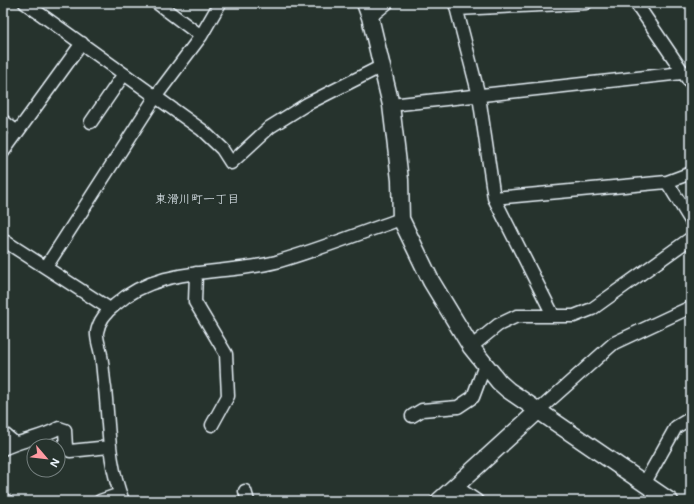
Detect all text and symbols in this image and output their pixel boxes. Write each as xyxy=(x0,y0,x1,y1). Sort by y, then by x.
district label: 東滑川町一丁目 xyxy=(155,190,239,206)
north arrow xyxy=(26,438,66,478)
text: N xyxy=(47,456,64,470)

